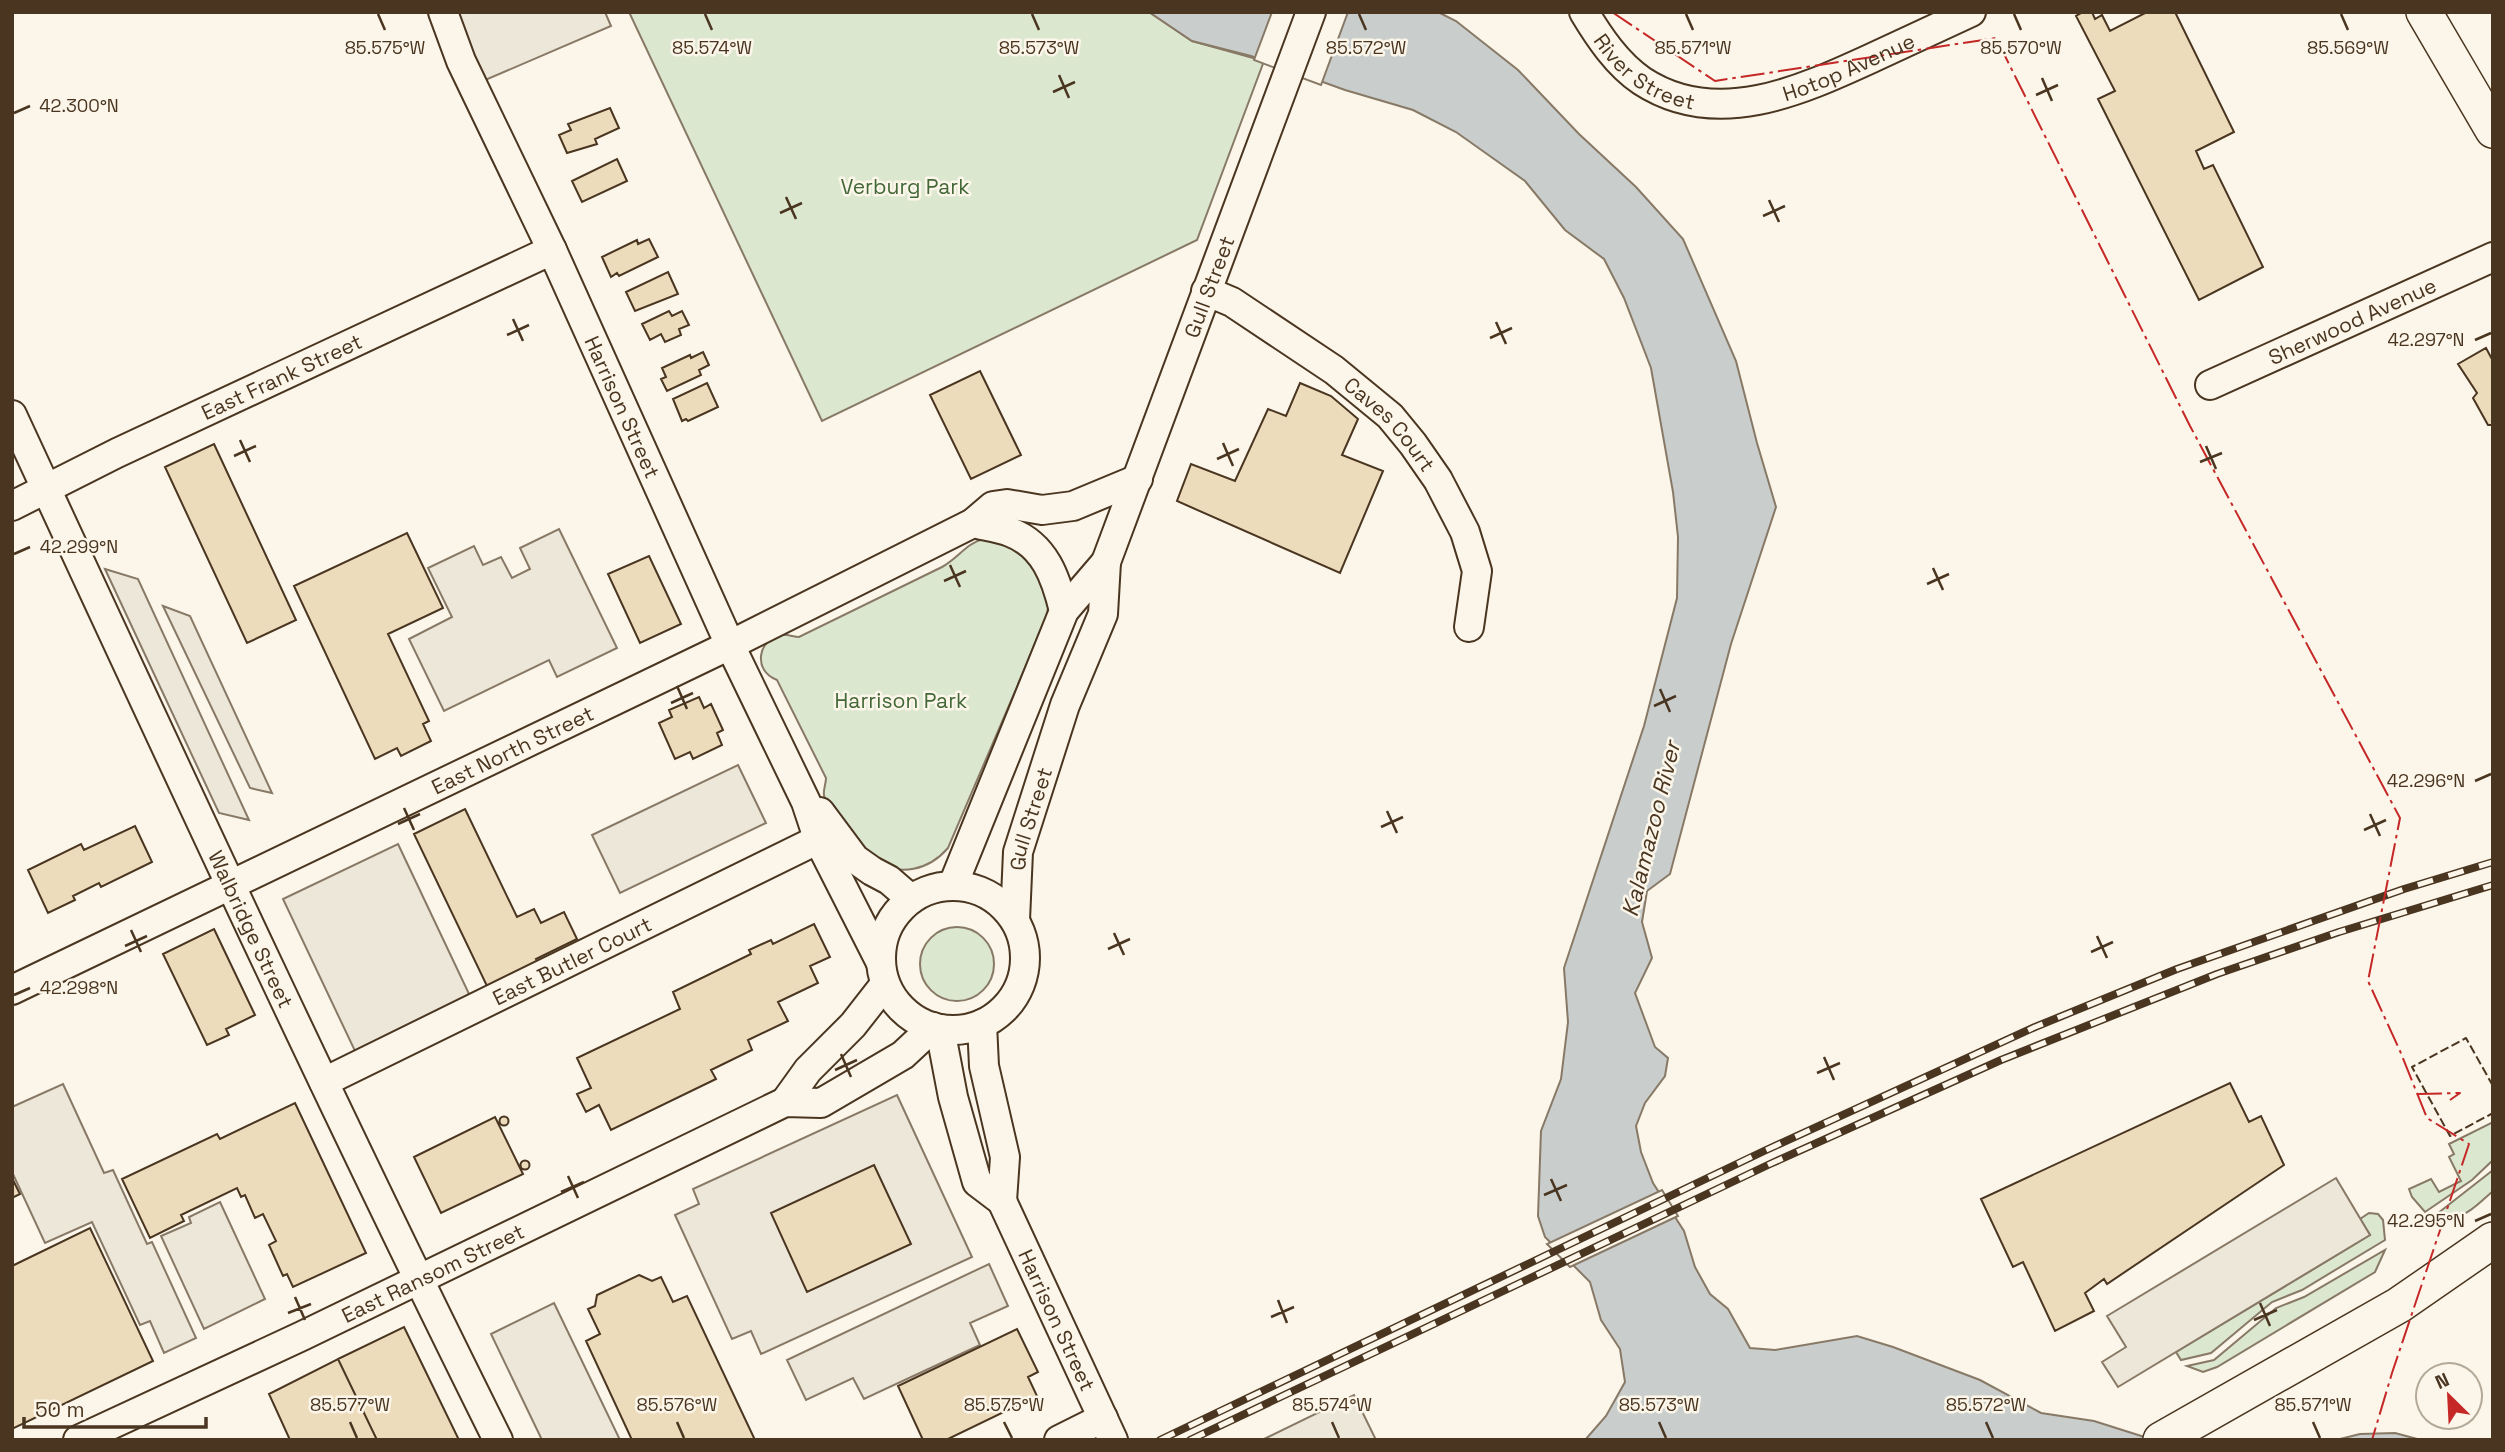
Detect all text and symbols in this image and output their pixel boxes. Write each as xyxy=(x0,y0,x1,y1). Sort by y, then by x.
street label: Hotop Avenue xyxy=(1779,26,1919,107)
street label: River Street xyxy=(1588,28,1697,115)
text: 85.575°W xyxy=(345,36,426,59)
text: 85.574°W xyxy=(672,36,752,59)
text: 85.573°W xyxy=(999,36,1080,59)
text: 85.572°W xyxy=(1326,36,1407,59)
text: 85.571°W xyxy=(1654,36,1732,59)
text: 85.570°W xyxy=(1980,36,2062,59)
text: 85.569°W xyxy=(2307,36,2389,59)
text: 42.300°N xyxy=(39,94,119,117)
park label: Verburg Park xyxy=(840,173,970,200)
street label: Gull Street xyxy=(1177,232,1240,341)
street label: Sherwood Avenue xyxy=(2264,271,2440,370)
street label: East Frank Street xyxy=(197,327,366,425)
text: 42.297°N xyxy=(2387,328,2465,351)
street label: Harrison Street xyxy=(579,331,667,482)
street label: Caves Court xyxy=(1339,371,1441,477)
text: 42.299°N xyxy=(40,535,118,558)
park label: Harrison Park xyxy=(835,687,967,714)
street label: East North Street xyxy=(427,699,598,800)
water label: Kalamazoo River xyxy=(1615,736,1688,920)
street label: Gull Street xyxy=(1004,764,1058,871)
text: 42.296°N xyxy=(2387,769,2465,792)
street label: Walbridge Street xyxy=(203,846,300,1012)
street label: East Butler Court xyxy=(488,910,656,1011)
text: 42.298°N xyxy=(40,976,118,999)
text: 42.295°N xyxy=(2387,1209,2465,1232)
street label: East Ransom Street xyxy=(337,1217,528,1328)
street label: Harrison Street xyxy=(1013,1245,1102,1395)
north arrow xyxy=(2414,1361,2484,1431)
text: N xyxy=(2431,1367,2453,1395)
scale bar xyxy=(24,1386,206,1430)
text: 85.577°W xyxy=(310,1393,390,1416)
text: 85.576°W xyxy=(637,1393,718,1416)
text: 85.575°W xyxy=(964,1393,1045,1416)
text: 85.574°W xyxy=(1292,1393,1372,1416)
text: 85.573°W xyxy=(1619,1393,1700,1416)
text: 85.572°W xyxy=(1946,1393,2027,1416)
text: 85.571°W xyxy=(2274,1393,2352,1416)
text: 50 m xyxy=(35,1396,85,1423)

